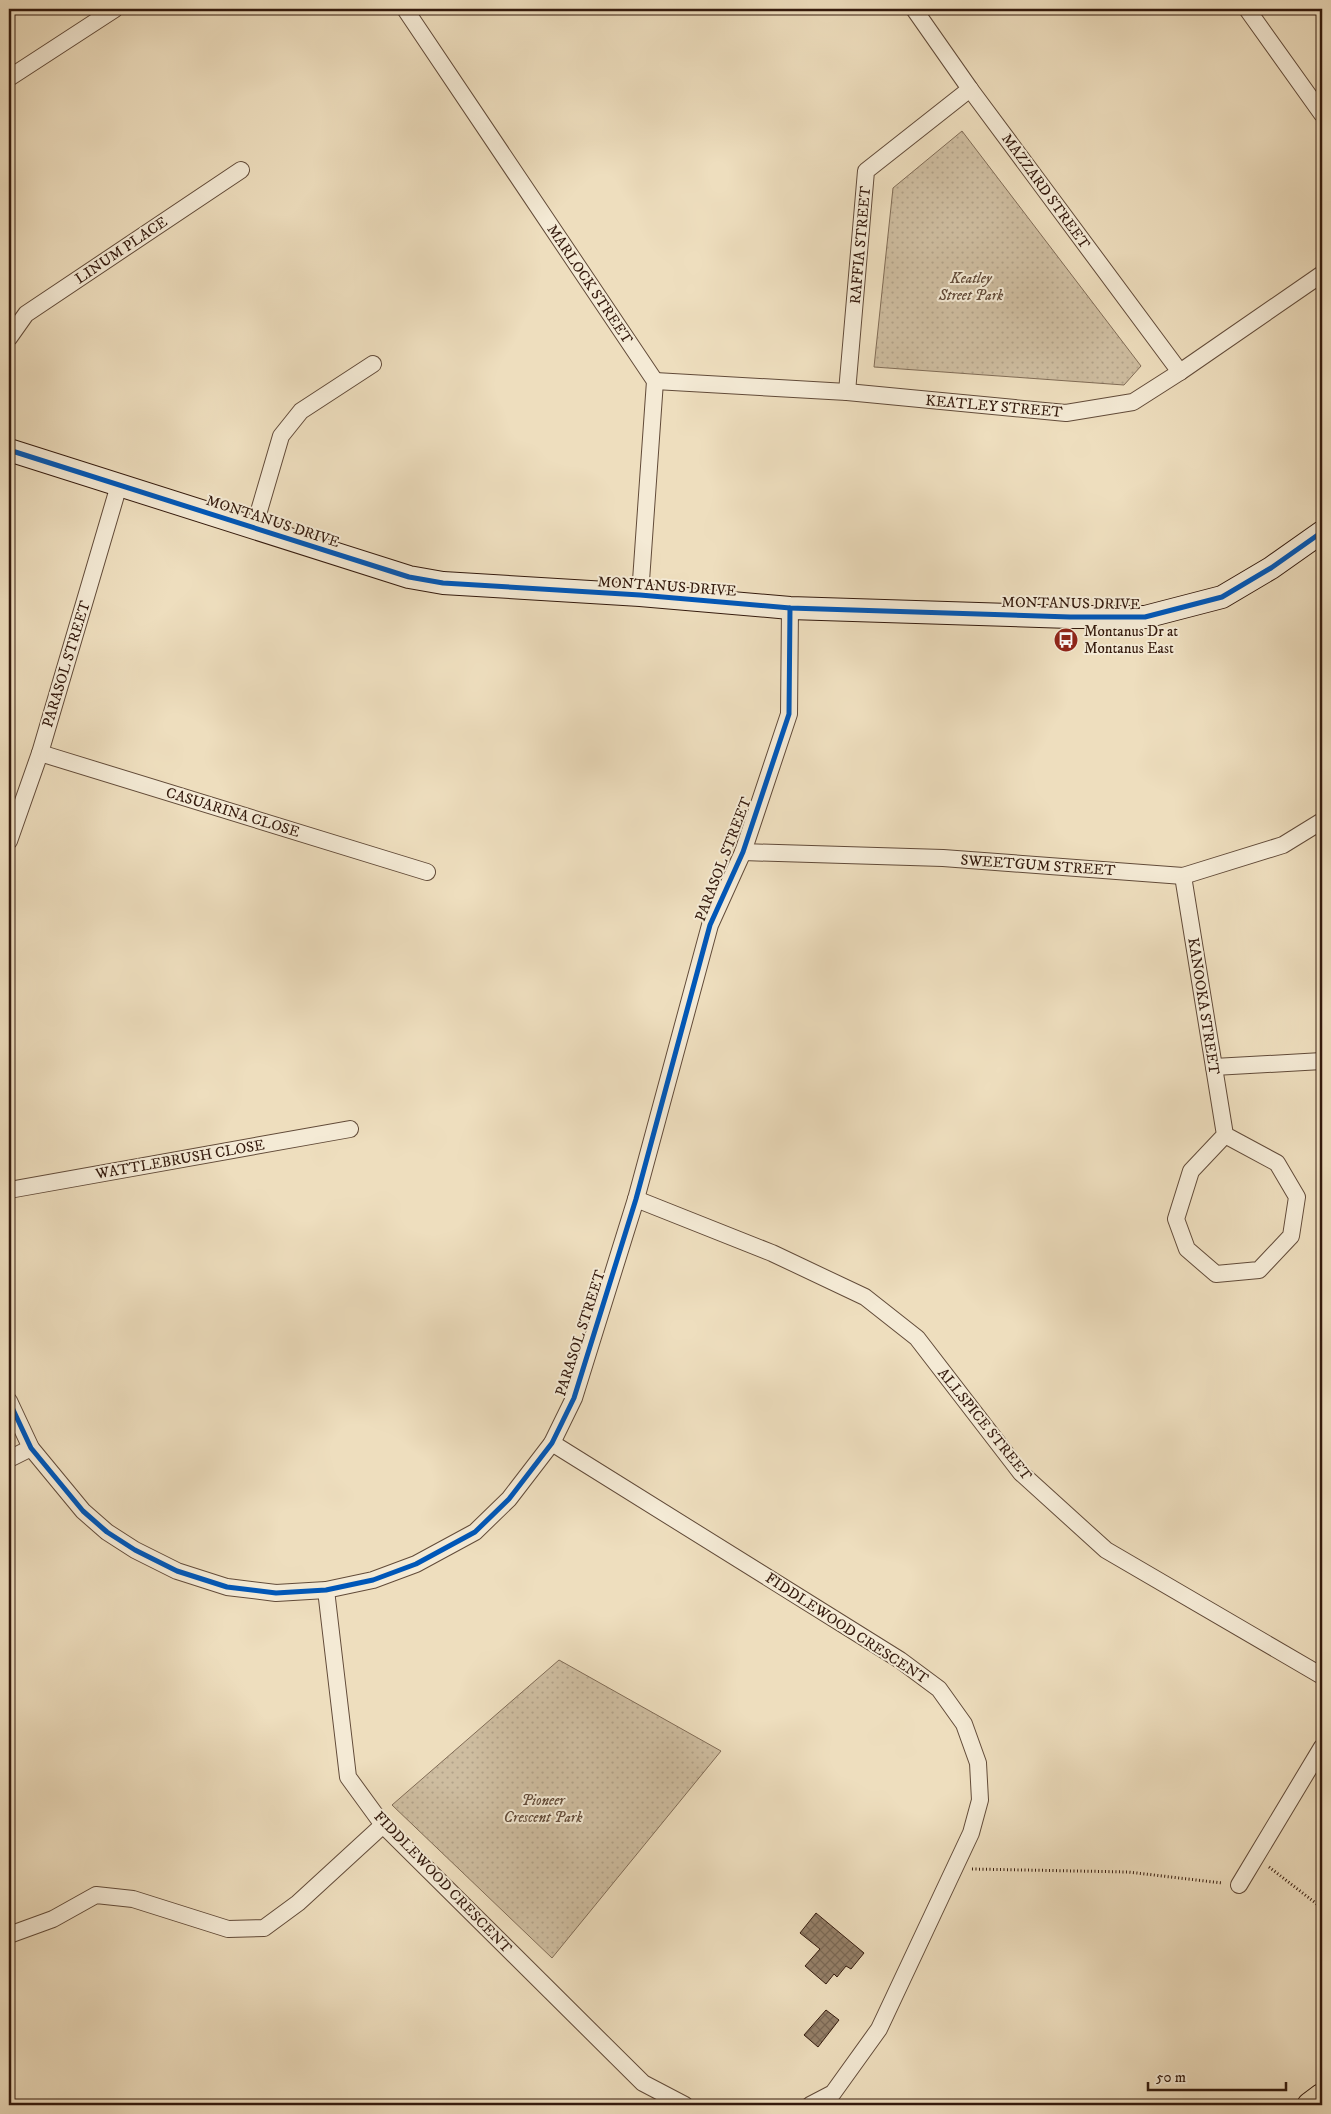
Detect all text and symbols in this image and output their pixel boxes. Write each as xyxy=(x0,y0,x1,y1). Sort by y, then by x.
street label: MAZZARD STREET xyxy=(997,130,1094,253)
street label: RAFFIA STREET xyxy=(846,184,875,305)
street label: LINUM PLACE xyxy=(71,212,172,288)
street label: MARLOCK STREET xyxy=(543,221,637,348)
park label: Keatley Street Park xyxy=(938,269,1004,305)
street label: KEATLEY STREET xyxy=(925,391,1064,422)
street label: MONTANUS DRIVE xyxy=(204,491,342,552)
street label: MONTANUS DRIVE xyxy=(597,572,737,601)
street label: MONTANUS DRIVE xyxy=(1001,593,1141,614)
street label: PARASOL STREET xyxy=(38,598,95,730)
place label: Montanus Dr at Montanus East xyxy=(1084,622,1178,658)
bus stop icon: Montanus Dr at Montanus East xyxy=(1053,627,1079,653)
street label: CASUARINA CLOSE xyxy=(164,783,302,842)
street label: PARASOL STREET xyxy=(691,794,756,924)
street label: SWEETGUM STREET xyxy=(960,851,1117,880)
street label: KANOOKA STREET xyxy=(1183,936,1224,1077)
street label: WATTLEBRUSH CLOSE xyxy=(93,1135,266,1184)
street label: PARASOL STREET xyxy=(551,1267,610,1399)
street label: ALLSPICE STREET xyxy=(933,1364,1036,1485)
street label: FIDDLEWOOD CRESCENT xyxy=(762,1569,932,1689)
park label: Pioneer Crescent Park xyxy=(504,1791,583,1827)
street label: FIDDLEWOOD CRESCENT xyxy=(370,1807,516,1958)
scale bar xyxy=(1148,2059,1286,2091)
text: 50 m xyxy=(1156,2068,1186,2087)

